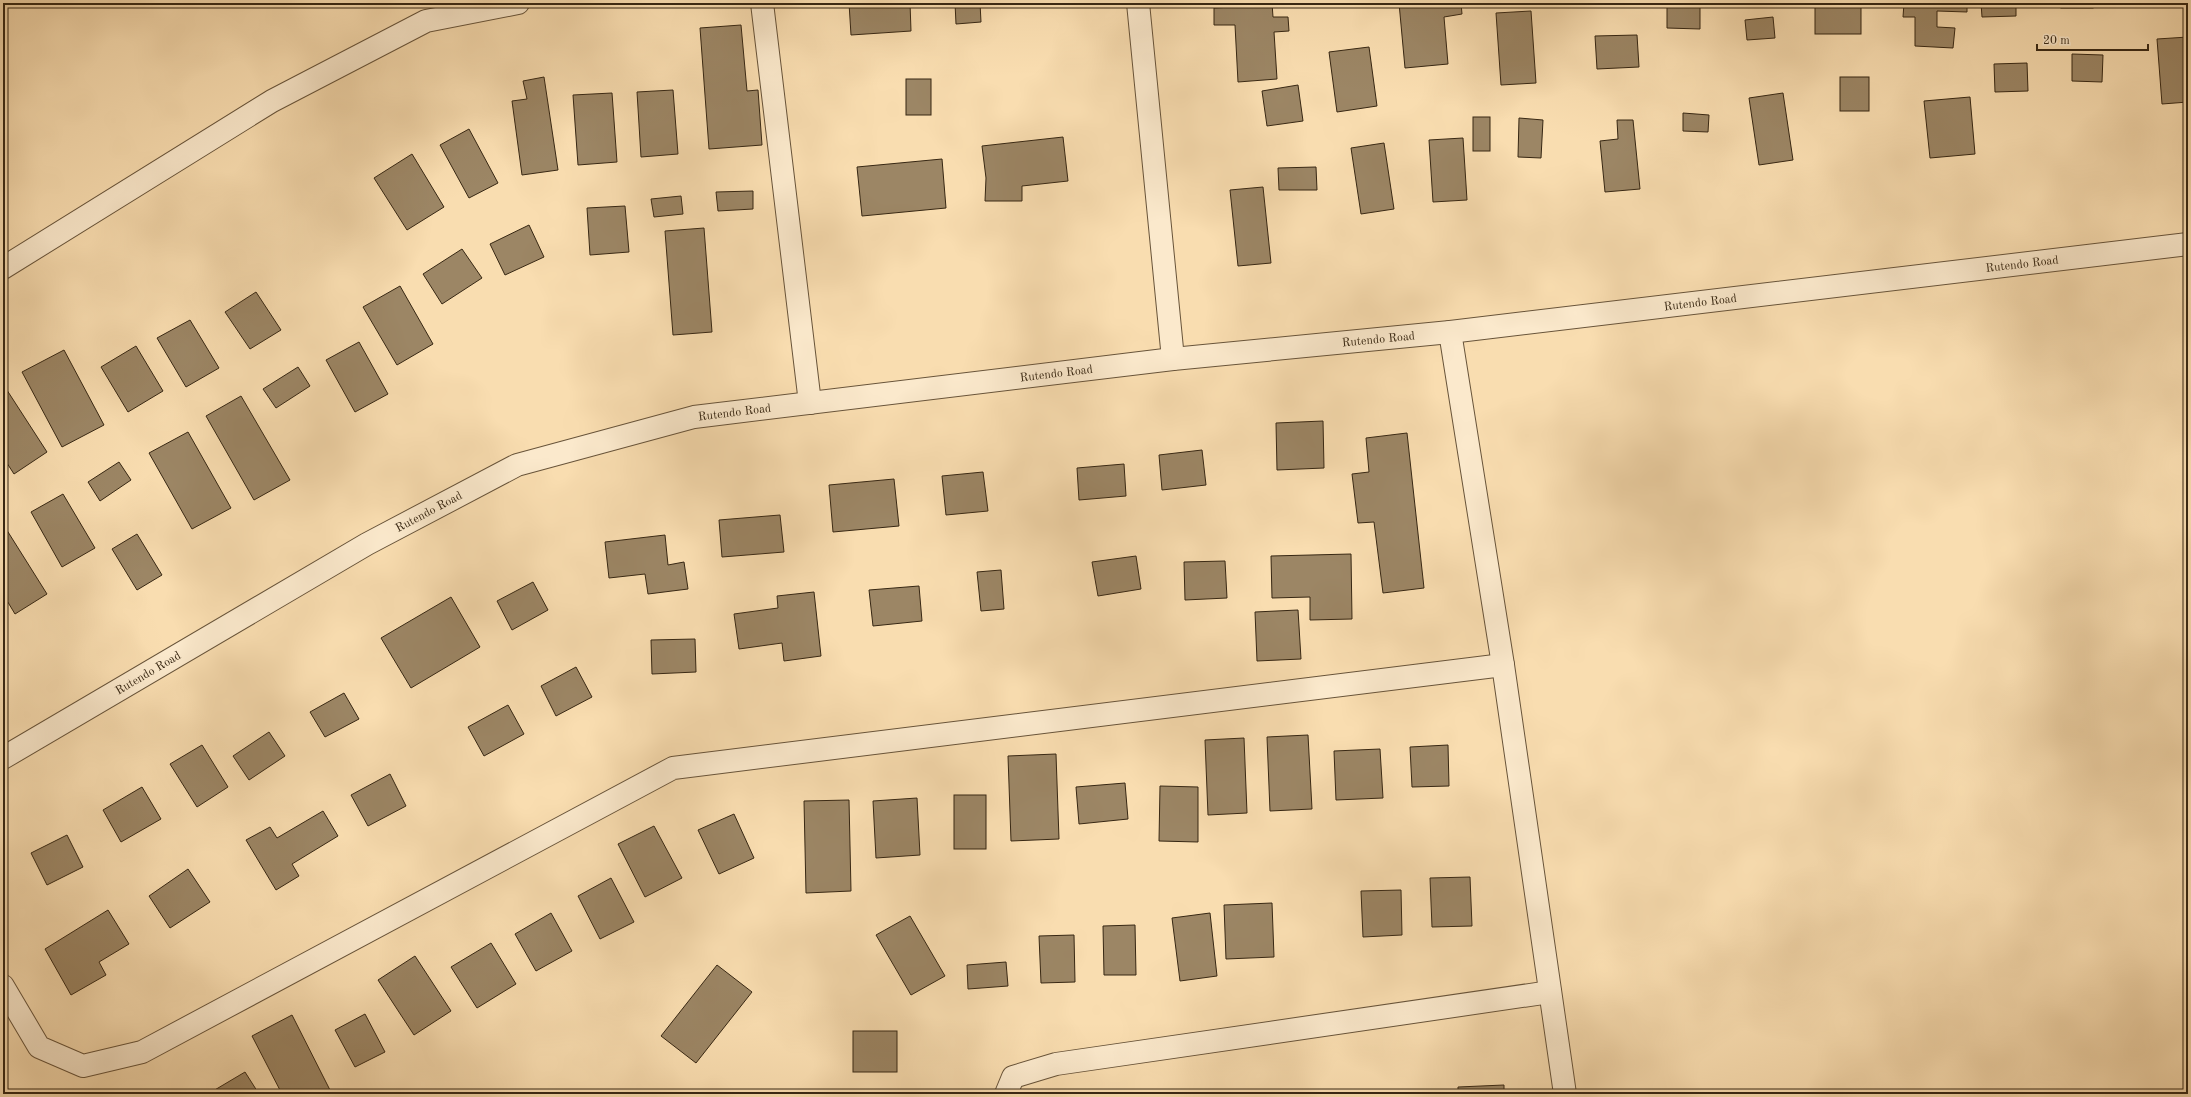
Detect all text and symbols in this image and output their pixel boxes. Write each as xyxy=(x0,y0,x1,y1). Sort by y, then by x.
scale bar xyxy=(2037,26,2148,52)
text: 20 m xyxy=(2043,35,2070,47)
street label: Rutendo Road xyxy=(1985,254,2059,275)
street label: Rutendo Road xyxy=(1663,293,1738,313)
street label: Rutendo Road xyxy=(1341,330,1416,350)
street label: Rutendo Road xyxy=(1019,364,1094,385)
street label: Rutendo Road xyxy=(697,403,772,423)
street label: Rutendo Road xyxy=(394,490,465,535)
street label: Rutendo Road xyxy=(114,650,183,698)

